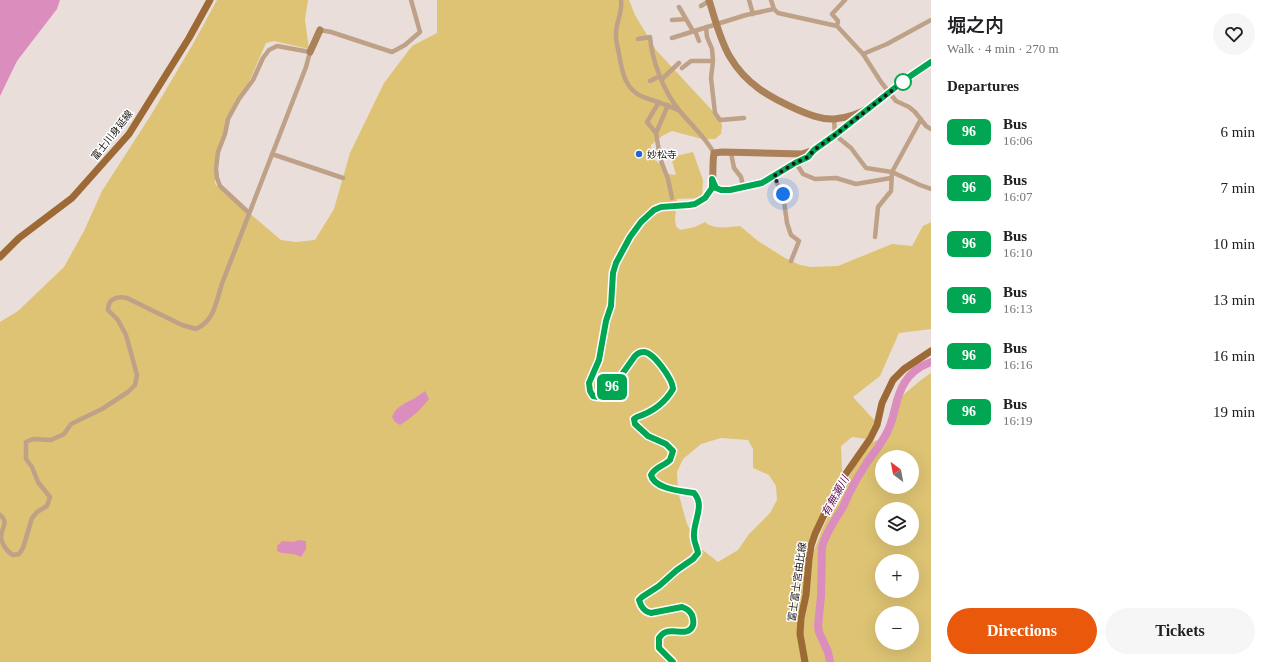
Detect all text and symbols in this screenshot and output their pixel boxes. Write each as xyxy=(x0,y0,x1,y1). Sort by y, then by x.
button: heart xyxy=(1213,13,1255,55)
text: 堀之内 xyxy=(947,15,1004,36)
text: Walk · 4 min · 270 m xyxy=(947,41,1059,56)
unlabelled marker xyxy=(894,73,912,91)
text: Departures xyxy=(947,78,1019,94)
street label: 富士川身延線 xyxy=(89,108,135,162)
text: Bus xyxy=(1003,116,1027,132)
text: 96 xyxy=(962,124,976,139)
text: 6 min xyxy=(1220,124,1255,140)
text: 16:06 xyxy=(1003,133,1033,148)
marker: 妙松寺 xyxy=(634,149,644,159)
place label: 妙松寺 xyxy=(647,149,677,160)
text: Bus xyxy=(1003,172,1027,188)
text: 96 xyxy=(962,180,976,195)
text: 7 min xyxy=(1220,180,1255,196)
your location xyxy=(773,184,793,204)
text: 16:07 xyxy=(1003,189,1033,204)
text: Bus xyxy=(1003,228,1027,244)
text: 96 xyxy=(962,236,976,251)
text: 10 min xyxy=(1213,236,1255,252)
text: 16:10 xyxy=(1003,245,1033,260)
text: Bus xyxy=(1003,284,1027,300)
text: 96 xyxy=(962,292,976,307)
text: 13 min xyxy=(1213,292,1255,308)
text: 16:13 xyxy=(1003,301,1033,316)
text: Bus xyxy=(1003,340,1027,356)
text: 96 xyxy=(962,348,976,363)
text: 16 min xyxy=(1213,348,1255,364)
text: 16:16 xyxy=(1003,357,1033,372)
line badge: 96 xyxy=(594,374,630,400)
text: 96 xyxy=(605,379,619,394)
text: Bus xyxy=(1003,396,1027,412)
text: 96 xyxy=(962,404,976,419)
text: 19 min xyxy=(1213,404,1255,420)
text: 16:19 xyxy=(1003,413,1033,428)
north arrow xyxy=(875,450,919,494)
map controls xyxy=(875,450,919,650)
water label: 有無瀬川 xyxy=(819,473,851,518)
button: layers xyxy=(875,502,919,546)
street label: 富士富士宮由比線 xyxy=(786,542,808,622)
button: + xyxy=(875,554,919,598)
button: − xyxy=(875,606,919,650)
button: Directions xyxy=(947,608,1097,654)
button: Tickets xyxy=(1105,608,1255,654)

